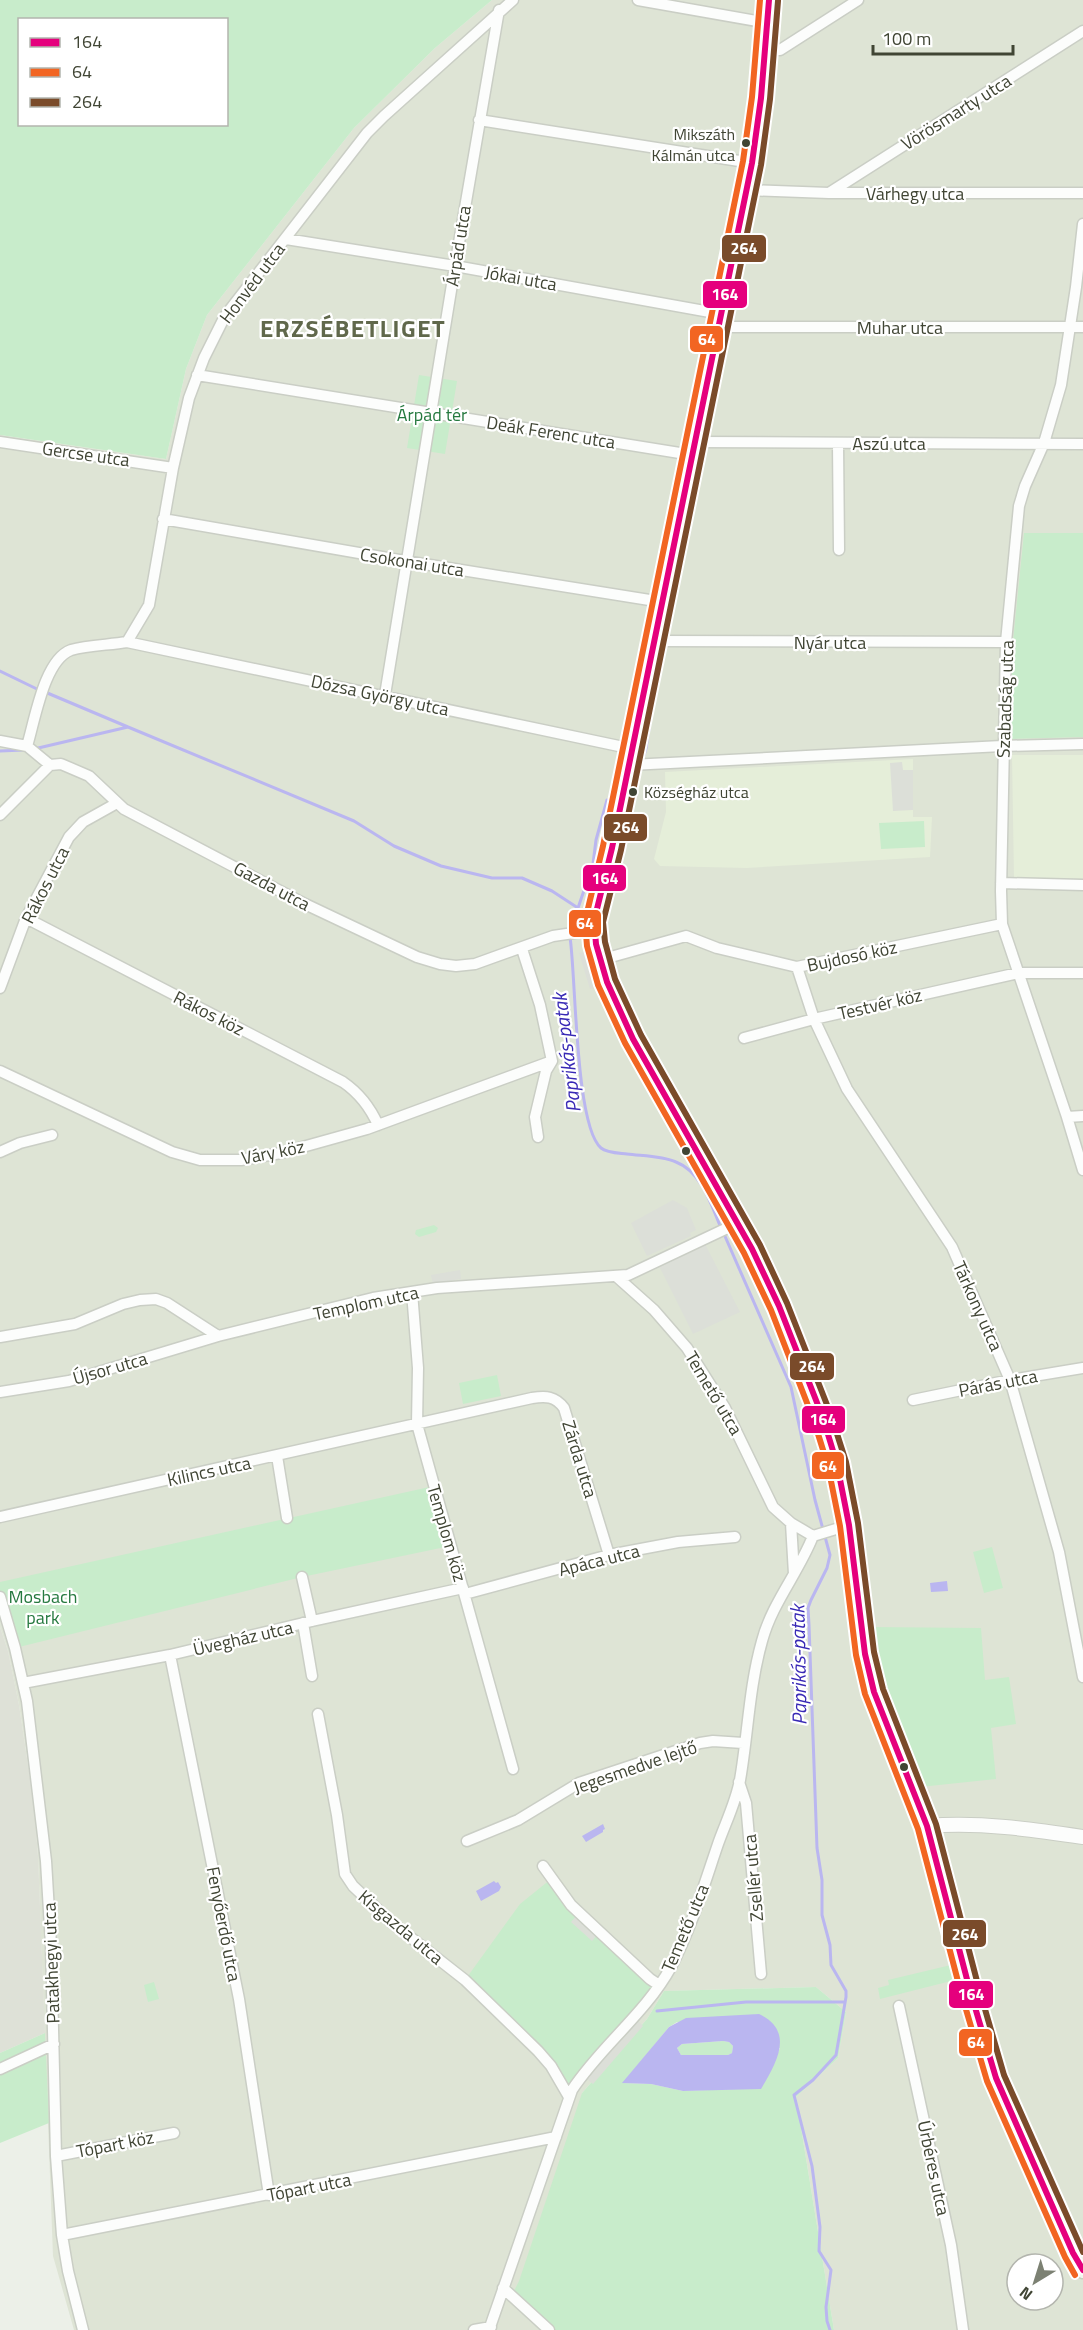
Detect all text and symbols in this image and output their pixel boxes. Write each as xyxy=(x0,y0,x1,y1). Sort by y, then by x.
legend xyxy=(18,18,228,126)
scale bar xyxy=(873,18,1012,56)
text: 100 m xyxy=(882,25,931,52)
text: 164 xyxy=(72,28,102,55)
text: 64 xyxy=(72,58,92,85)
street label: Vörösmarty utca xyxy=(896,67,1016,157)
text: 264 xyxy=(72,88,102,115)
place label: Mikszáth Kálmán utca xyxy=(652,122,735,167)
marker: Mikszáth Kálmán utca xyxy=(740,137,752,149)
street label: Várhegy utca xyxy=(866,180,964,207)
street label: Árpád utca xyxy=(438,204,478,288)
line badge: 264 xyxy=(721,234,767,263)
text: 264 xyxy=(731,236,757,260)
street label: Honvéd utca xyxy=(213,237,291,329)
street label: Jókai utca xyxy=(483,258,559,298)
line badge: 164 xyxy=(702,280,748,309)
text: 164 xyxy=(712,282,738,306)
district label: ERZSÉBETLIGET xyxy=(260,310,446,346)
street label: Muhar utca xyxy=(857,314,943,341)
line badge: 64 xyxy=(689,325,724,353)
text: 64 xyxy=(698,327,716,351)
park label: Árpád tér xyxy=(397,401,467,428)
street label: Deák Ferenc utca xyxy=(485,409,617,455)
street label: Aszú utca xyxy=(852,430,926,457)
street label: Gercse utca xyxy=(40,434,132,474)
street label: Csokonai utca xyxy=(358,540,466,584)
street label: Nyár utca xyxy=(794,629,866,656)
street label: Szabadság utca xyxy=(989,639,1021,759)
street label: Dózsa György utca xyxy=(309,667,451,723)
place label: Községház utca xyxy=(644,780,749,804)
marker: Községház utca xyxy=(627,786,639,798)
line badge: 264 xyxy=(603,813,648,842)
text: 264 xyxy=(613,815,639,839)
street label: Rákos utca xyxy=(14,842,76,928)
street label: Gazda utca xyxy=(229,854,315,918)
line badge: 164 xyxy=(582,864,627,892)
text: 164 xyxy=(592,866,618,890)
line badge: 64 xyxy=(568,909,602,938)
text: 64 xyxy=(576,911,594,935)
street label: Bujdosó köz xyxy=(804,933,900,979)
street label: Testvér köz xyxy=(835,981,925,1027)
street label: Rákos köz xyxy=(169,984,249,1042)
water label: Paprikás-patak xyxy=(543,989,589,1115)
street label: Váry köz xyxy=(239,1133,307,1171)
unlabelled marker xyxy=(680,1145,692,1157)
street label: Tárkony utca xyxy=(946,1257,1010,1355)
street label: Templom utca xyxy=(311,1279,421,1327)
street label: Újsor utca xyxy=(70,1345,150,1391)
street label: Temető utca xyxy=(678,1346,750,1440)
line badge: 264 xyxy=(789,1352,835,1381)
text: 264 xyxy=(799,1354,825,1378)
street label: Párás utca xyxy=(956,1362,1040,1404)
line badge: 164 xyxy=(801,1405,846,1434)
text: 164 xyxy=(810,1407,836,1431)
street label: Zárda utca xyxy=(555,1417,605,1501)
street label: Kilincs utca xyxy=(165,1449,253,1493)
line badge: 64 xyxy=(811,1451,845,1480)
text: 64 xyxy=(819,1454,837,1478)
street label: Templom köz xyxy=(420,1481,474,1585)
street label: Apáca utca xyxy=(556,1537,642,1583)
park label: Mosbach park xyxy=(9,1583,77,1631)
water label: Paprikás-patak xyxy=(781,1603,815,1725)
street label: Üvegház utca xyxy=(190,1613,296,1663)
street label: Jegesmedve lejtő xyxy=(570,1733,700,1801)
unlabelled marker xyxy=(898,1761,910,1773)
street label: Zsellér utca xyxy=(736,1833,770,1923)
street label: Fenyőerdő utca xyxy=(200,1864,248,1984)
street label: Temető utca xyxy=(654,1880,716,1976)
street label: Kisgazda utca xyxy=(352,1883,450,1971)
street label: Patakhegyi utca xyxy=(35,1902,67,2024)
line badge: 264 xyxy=(942,1919,987,1948)
text: 264 xyxy=(952,1922,978,1946)
line badge: 164 xyxy=(948,1980,994,2009)
text: 164 xyxy=(958,1982,984,2006)
line badge: 64 xyxy=(958,2028,993,2057)
text: 64 xyxy=(967,2030,985,2054)
street label: Úrbéres utca xyxy=(911,2118,957,2218)
street label: Tópart köz xyxy=(74,2123,156,2165)
street label: Tópart utca xyxy=(265,2166,353,2208)
north arrow xyxy=(1005,2252,1065,2312)
text: N xyxy=(1014,2281,1038,2307)

